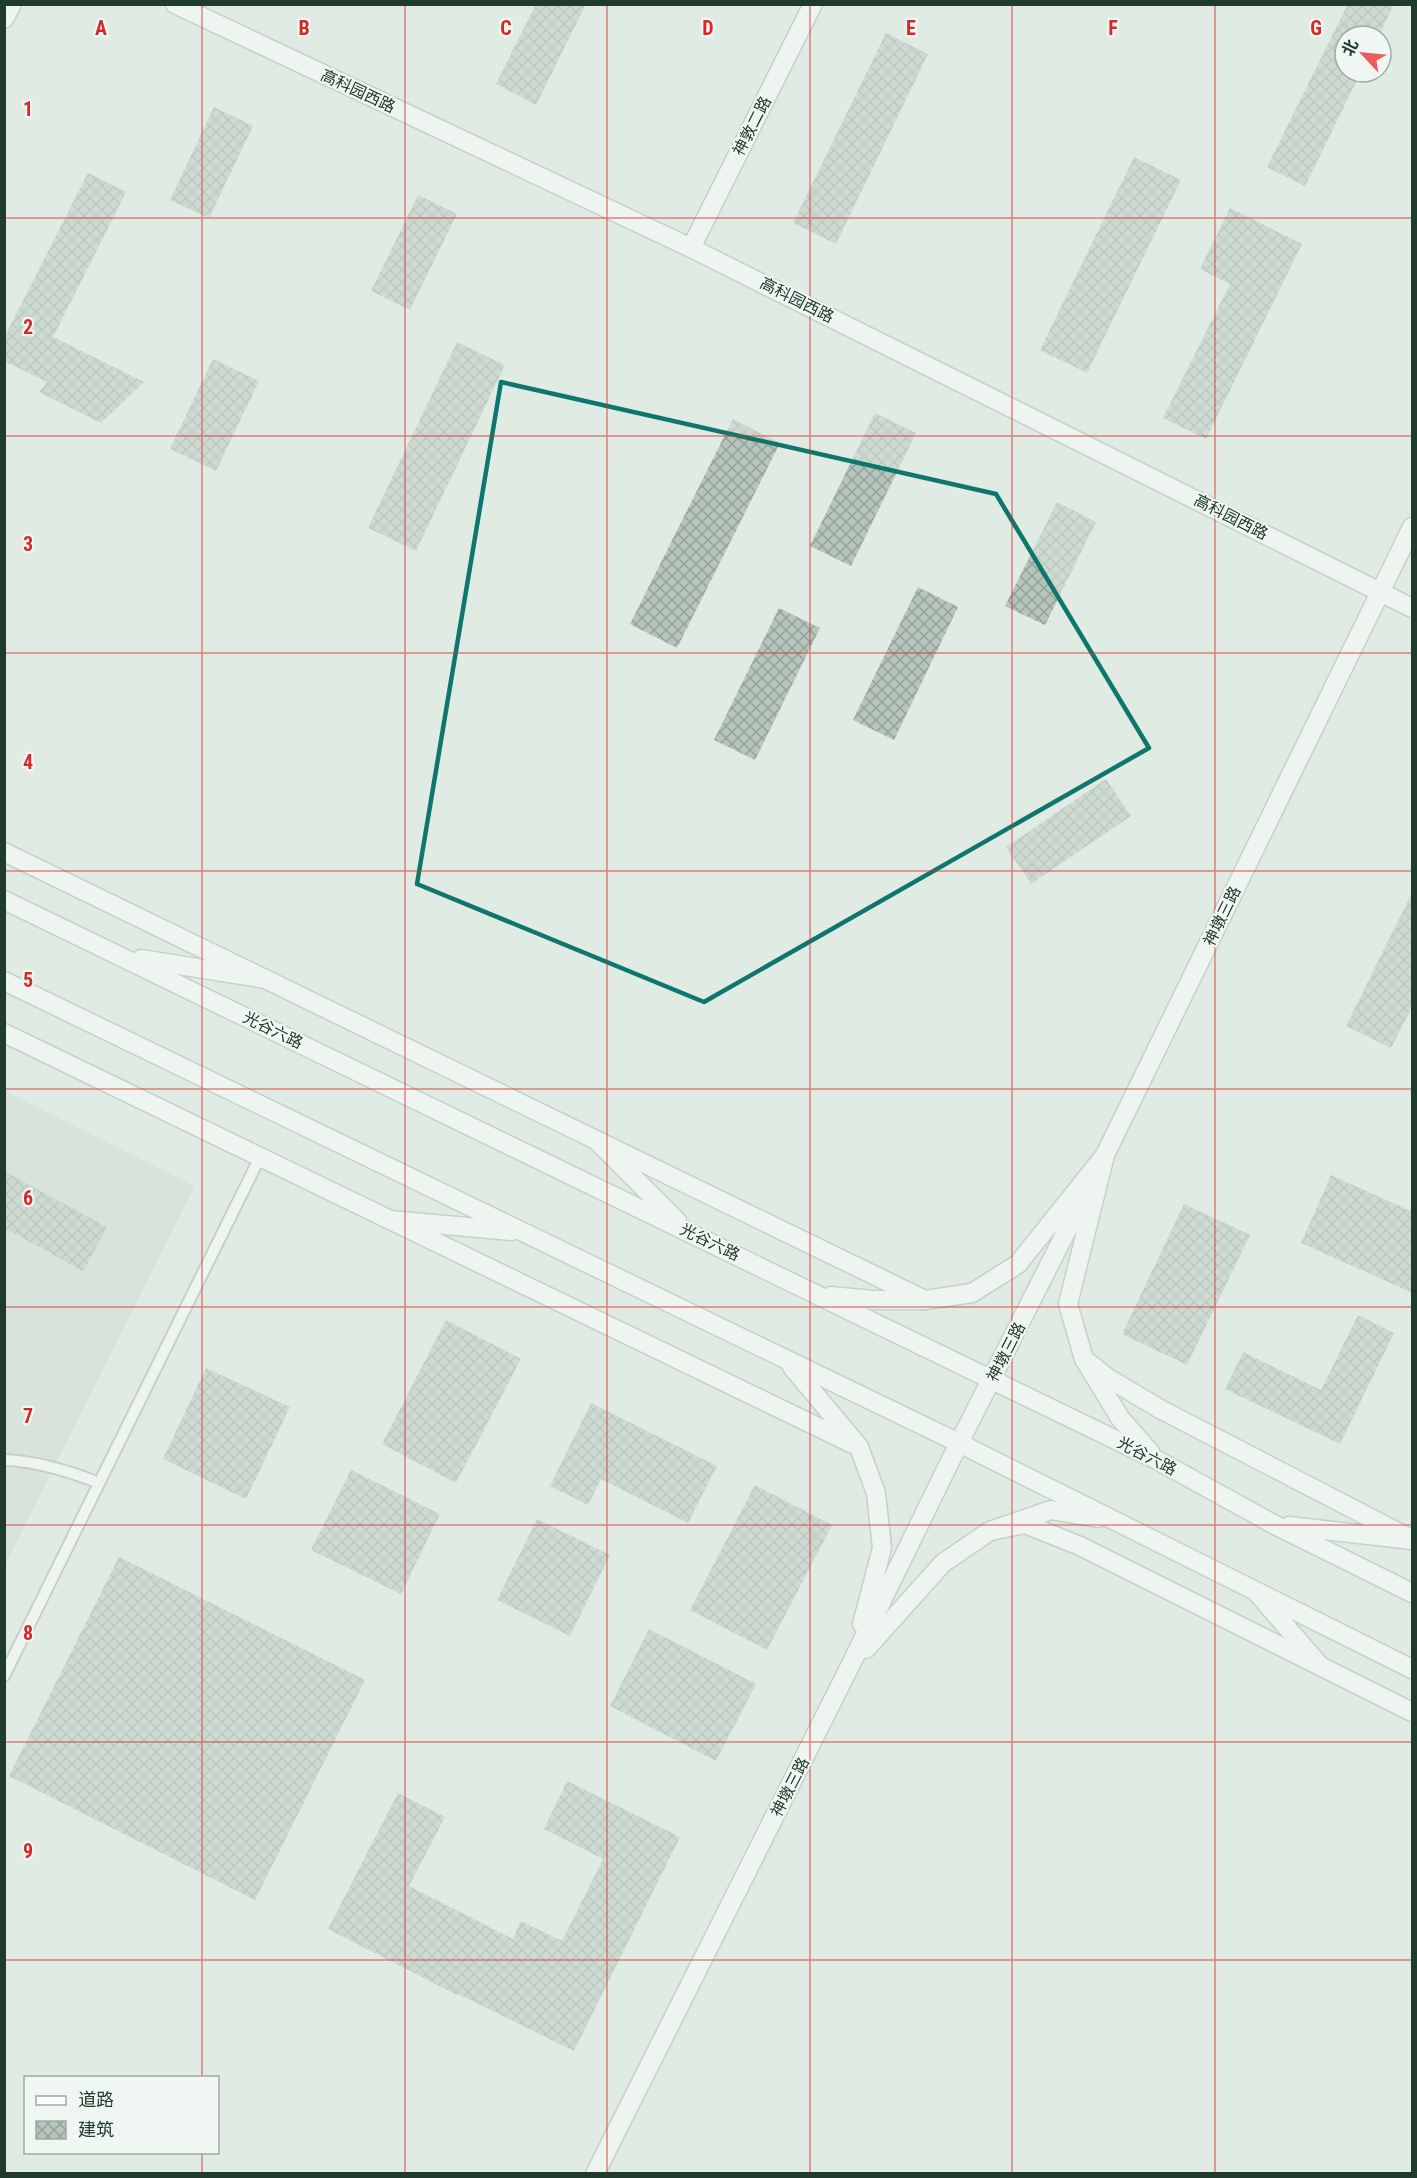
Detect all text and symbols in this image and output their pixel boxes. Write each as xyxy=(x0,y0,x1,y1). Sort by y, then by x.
text: A xyxy=(95,16,107,40)
text: B xyxy=(298,16,310,40)
text: C xyxy=(500,16,512,40)
text: D xyxy=(702,16,714,40)
text: E xyxy=(906,16,916,40)
text: F xyxy=(1108,16,1118,40)
text: G xyxy=(1310,16,1322,40)
north arrow xyxy=(1333,24,1393,84)
text: 北 xyxy=(1338,36,1362,59)
street label: 高科园西路 xyxy=(318,65,398,117)
street label: 神敦二路 xyxy=(729,93,775,159)
text: 1 xyxy=(23,97,33,121)
street label: 高科园西路 xyxy=(757,273,837,327)
text: 2 xyxy=(23,315,33,339)
street label: 高科园西路 xyxy=(1191,490,1271,544)
text: 3 xyxy=(23,532,33,556)
text: 4 xyxy=(23,750,33,774)
street label: 神墩三路 xyxy=(1199,883,1245,949)
text: 5 xyxy=(23,968,33,992)
street label: 光谷六路 xyxy=(240,1007,306,1053)
text: 6 xyxy=(23,1186,33,1210)
street label: 光谷六路 xyxy=(677,1219,743,1265)
street label: 神墩三路 xyxy=(983,1319,1029,1385)
text: 7 xyxy=(23,1404,33,1428)
street label: 光谷六路 xyxy=(1114,1433,1180,1479)
text: 8 xyxy=(23,1621,33,1645)
street label: 神墩三路 xyxy=(767,1754,813,1820)
text: 9 xyxy=(23,1839,33,1863)
legend xyxy=(24,2076,219,2154)
text: 道路 xyxy=(78,2089,114,2110)
text: 建筑 xyxy=(78,2119,114,2140)

